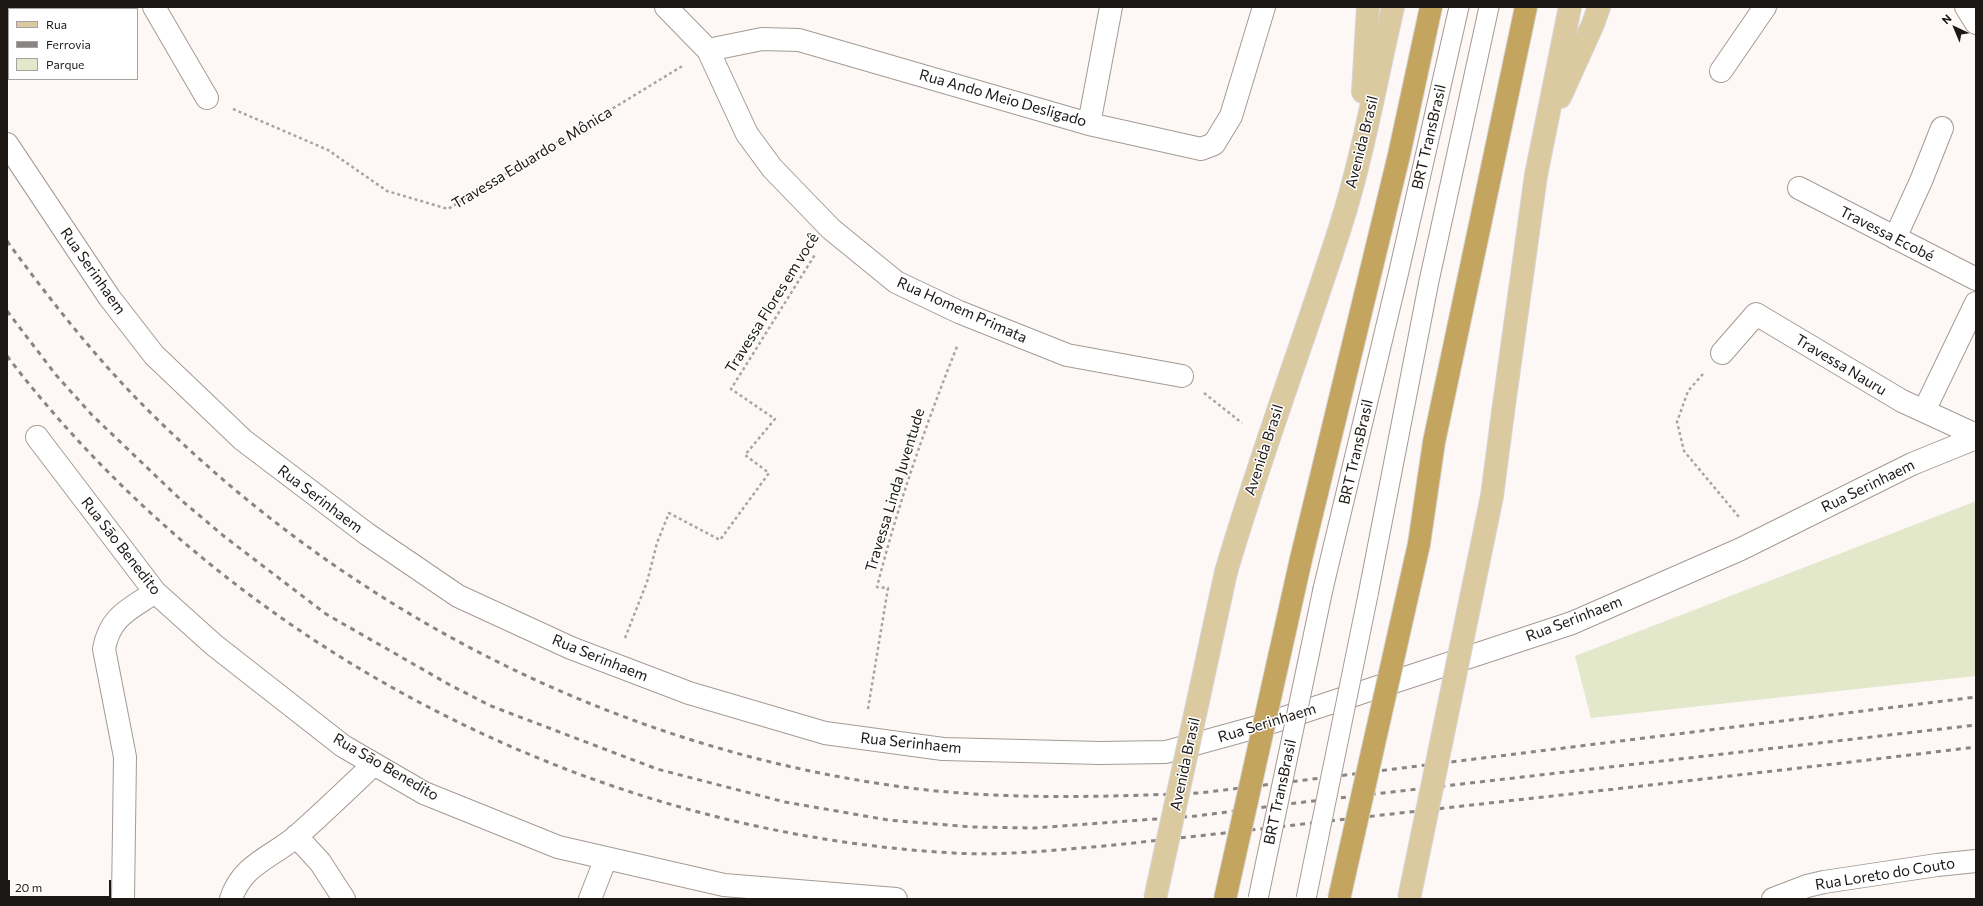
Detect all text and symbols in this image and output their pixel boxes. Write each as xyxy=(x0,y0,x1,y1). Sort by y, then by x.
legend xyxy=(8,8,138,80)
north arrow xyxy=(1935,8,1975,48)
text: N xyxy=(1939,11,1954,27)
text: Rua xyxy=(46,17,67,31)
text: Ferrovia xyxy=(46,37,91,51)
text: Parque xyxy=(46,57,84,71)
street label: Rua Ando Meio Desligado xyxy=(917,65,1089,131)
street label: BRT TransBrasil xyxy=(1408,83,1450,191)
street label: Avenida Brasil xyxy=(1342,94,1382,190)
street label: Travessa Eduardo e Mônica xyxy=(449,103,615,213)
street label: Travessa Ecobé xyxy=(1837,202,1937,266)
street label: Rua Serinhaem xyxy=(56,224,130,318)
street label: Travessa Flores em você xyxy=(721,230,823,376)
street label: Rua Homem Primata xyxy=(894,273,1030,347)
street label: Travessa Nauru xyxy=(1792,331,1890,399)
street label: BRT TransBrasil xyxy=(1335,398,1377,506)
street label: Avenida Brasil xyxy=(1241,402,1287,498)
street label: Travessa Linda Juventude xyxy=(862,406,928,574)
street label: Rua Serinhaem xyxy=(1818,456,1918,516)
street label: Rua Serinhaem xyxy=(274,461,366,537)
street label: Rua Sāo Benedito xyxy=(77,494,165,598)
street label: Rua Serinhaem xyxy=(1523,592,1625,646)
street label: Rua Serinhaem xyxy=(550,631,650,685)
street label: Rua Serinhaem xyxy=(1216,700,1318,746)
street label: Avenida Brasil xyxy=(1166,716,1204,812)
street label: Rua Sāo Benedito xyxy=(330,729,442,805)
street label: Rua Serinhaem xyxy=(860,729,962,757)
street label: BRT TransBrasil xyxy=(1260,738,1300,846)
street label: Rua Loreto do Couto xyxy=(1814,854,1956,894)
scale bar xyxy=(10,872,113,898)
text: 20 m xyxy=(15,880,42,894)

